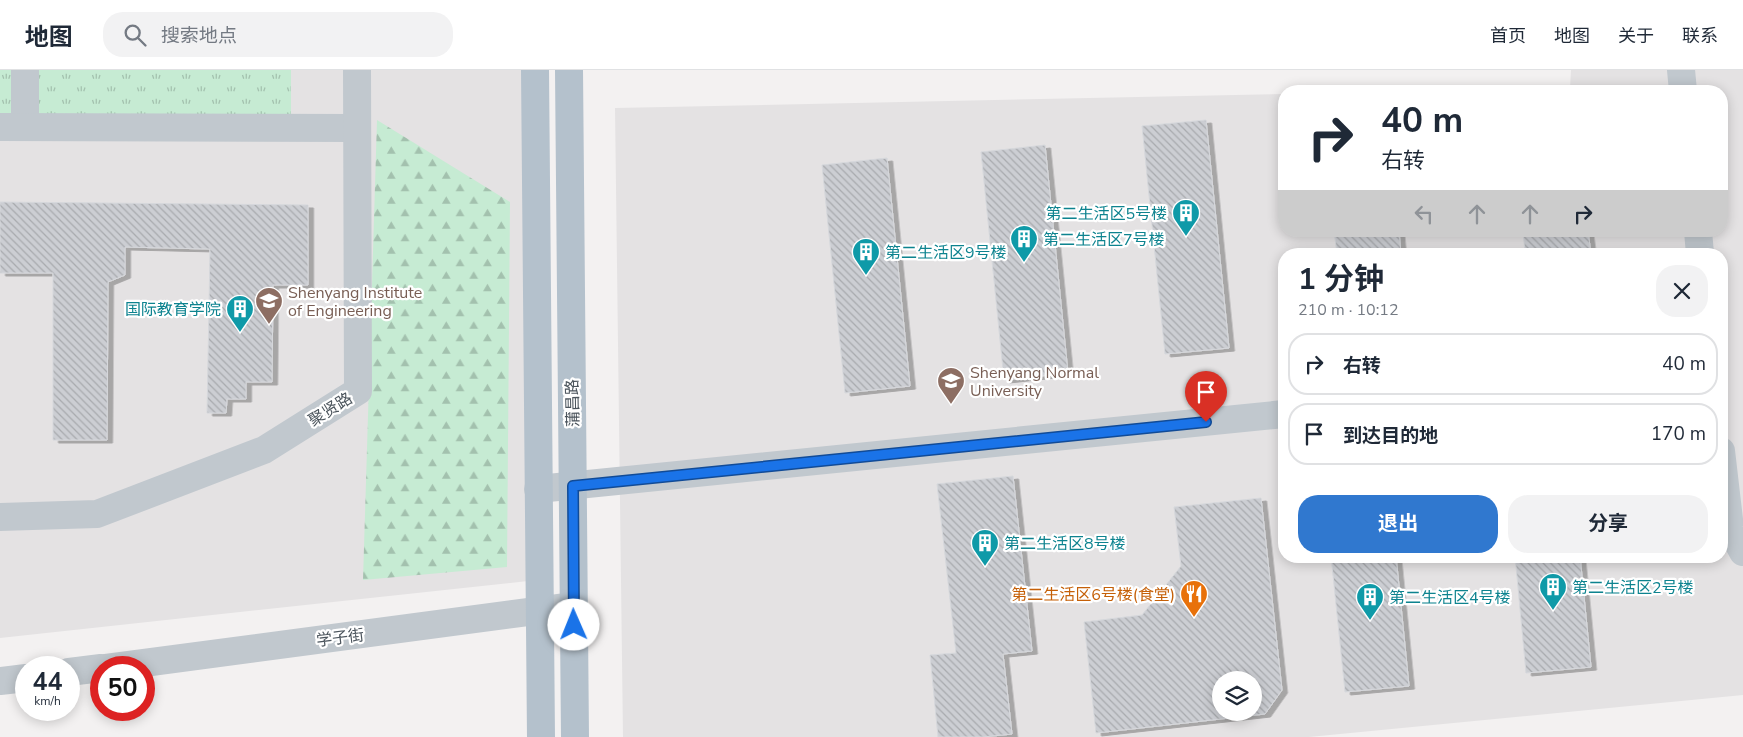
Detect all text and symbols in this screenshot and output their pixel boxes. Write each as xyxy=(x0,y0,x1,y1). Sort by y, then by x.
search box xyxy=(103,12,453,57)
text: 地图 xyxy=(25,21,73,53)
icon: search xyxy=(121,21,149,49)
text: 搜索地点 xyxy=(161,23,237,49)
text: 首页 xyxy=(1490,24,1526,48)
text: 地图 xyxy=(1554,24,1590,48)
text: 关于 xyxy=(1618,24,1654,48)
text: 联系 xyxy=(1682,24,1718,48)
text: 40 m xyxy=(1381,97,1463,144)
icon: right xyxy=(1298,105,1363,170)
text: 右转 xyxy=(1381,146,1425,176)
building icon: 第二生活区5号楼 xyxy=(1171,198,1201,237)
icon: left xyxy=(1410,200,1438,228)
icon: ahead xyxy=(1463,200,1491,228)
icon: ahead xyxy=(1516,200,1544,228)
icon: right xyxy=(1569,200,1597,228)
place label: 第二生活区5号楼 xyxy=(1045,203,1167,225)
building icon: 第二生活区7号楼 xyxy=(1009,224,1039,263)
place label: 第二生活区7号楼 xyxy=(1043,229,1165,251)
building icon: 第二生活区9号楼 xyxy=(851,237,881,276)
place label: 第二生活区9号楼 xyxy=(885,242,1007,264)
text: 1 分钟 xyxy=(1298,259,1384,300)
button: close xyxy=(1656,265,1708,317)
place label: Shenyang Institute of Engineering xyxy=(288,282,422,322)
school or university icon: Shenyang Institute of Engineering xyxy=(254,286,284,325)
building icon: 国际教育学院 xyxy=(225,294,255,333)
place label: 国际教育学院 xyxy=(125,299,221,321)
text: 210 m · 10:12 xyxy=(1298,299,1399,321)
icon: right xyxy=(1300,350,1328,378)
text: 40 m xyxy=(1662,351,1706,377)
text: 右转 xyxy=(1343,353,1381,379)
place label: Shenyang Normal University xyxy=(970,362,1099,402)
school or university icon: Shenyang Normal University xyxy=(936,366,966,405)
pin xyxy=(1185,371,1227,422)
icon: arrive xyxy=(1192,378,1220,406)
street label: 蒲昌路 xyxy=(562,379,584,427)
street label: 聚贤路 xyxy=(304,388,357,432)
icon: arrive xyxy=(1300,420,1328,448)
text: 170 m xyxy=(1651,421,1706,447)
text: 到达目的地 xyxy=(1343,423,1438,449)
button: 退出 xyxy=(1298,495,1498,553)
button: 分享 xyxy=(1508,495,1708,553)
building icon: 第二生活区8号楼 xyxy=(970,528,1000,567)
place label: 第二生活区8号楼 xyxy=(1004,533,1126,555)
building icon: 第二生活区2号楼 xyxy=(1538,572,1568,611)
place label: 第二生活区2号楼 xyxy=(1572,577,1694,599)
restaurant icon: 第二生活区6号楼(食堂) xyxy=(1179,579,1209,618)
building icon: 第二生活区4号楼 xyxy=(1355,582,1385,621)
place label: 第二生活区6号楼(食堂) xyxy=(1011,584,1175,606)
place label: 第二生活区4号楼 xyxy=(1389,587,1511,609)
position arrow xyxy=(547,598,599,650)
street label: 学子街 xyxy=(315,624,365,652)
speed limit sign: 50 xyxy=(90,656,155,721)
text: 44 xyxy=(32,665,63,699)
map controls xyxy=(1212,671,1262,721)
button: layers xyxy=(1212,671,1262,721)
text: km/h xyxy=(34,693,61,709)

